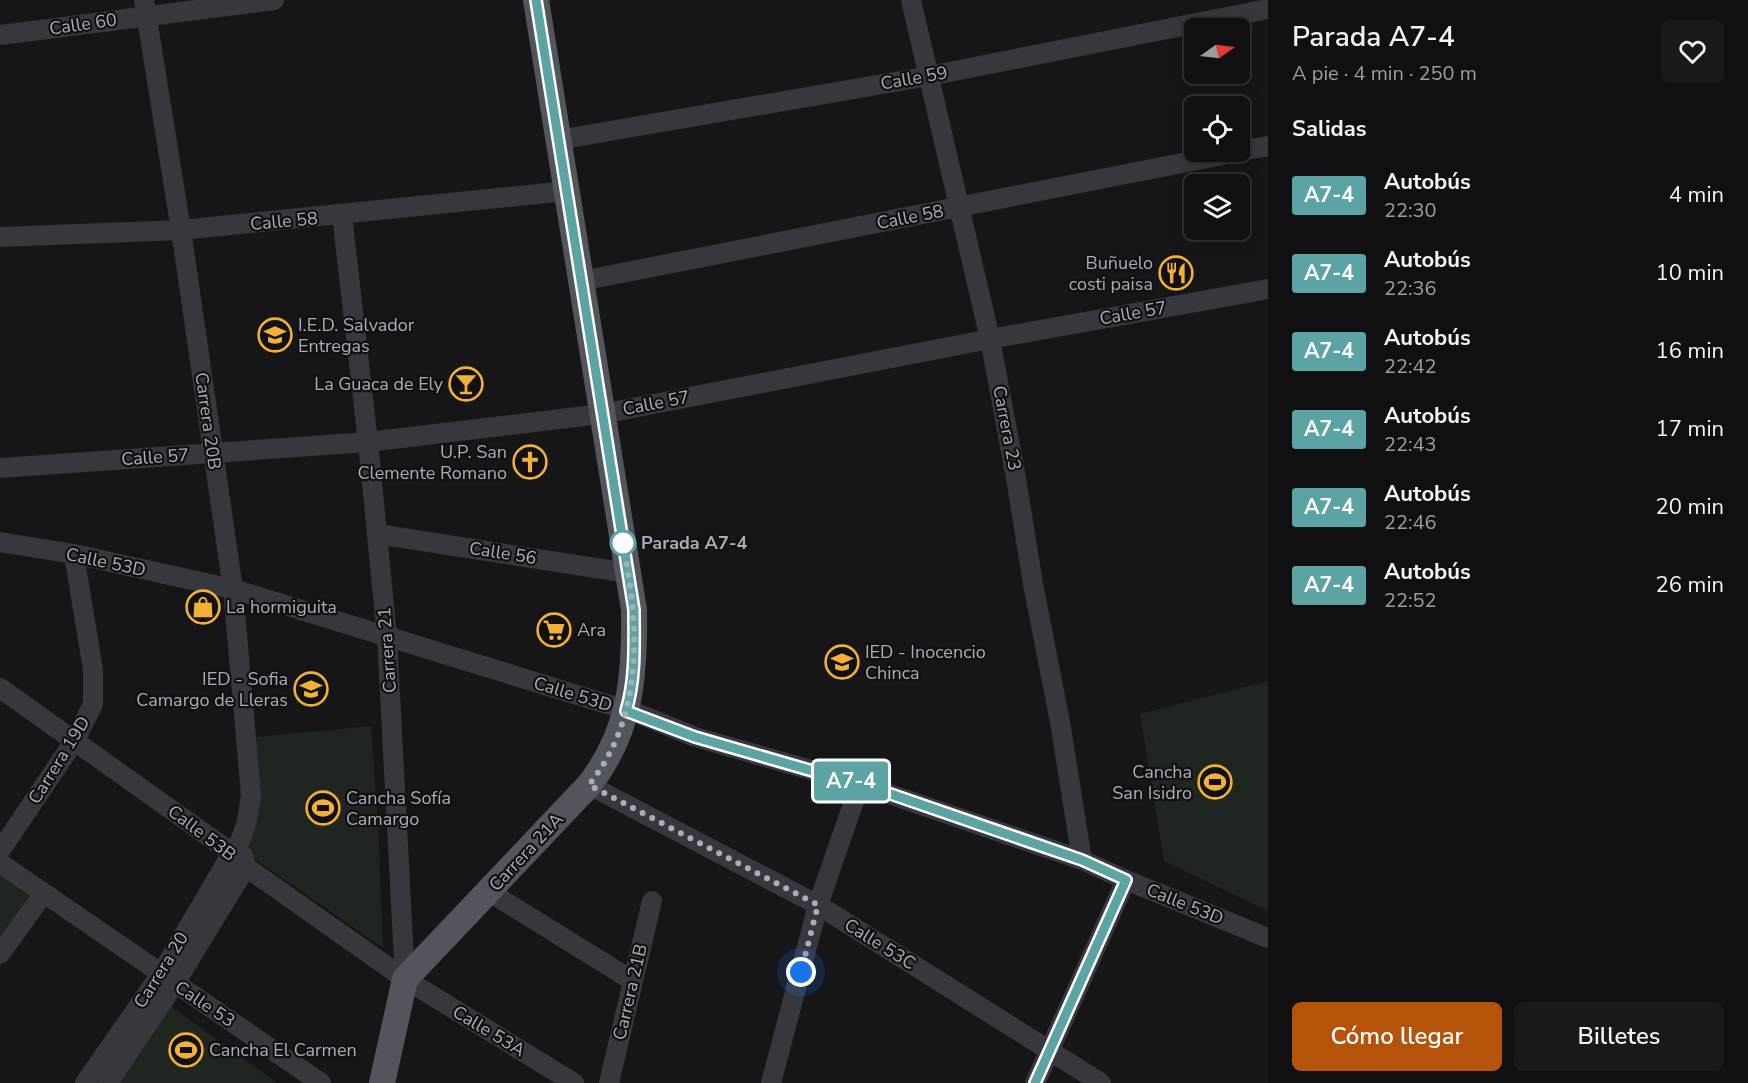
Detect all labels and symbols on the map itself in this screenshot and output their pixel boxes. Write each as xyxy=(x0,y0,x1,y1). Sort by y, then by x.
street label: Calle 60 xyxy=(48,7,118,41)
north arrow xyxy=(1184,18,1250,84)
street label: Calle 59 xyxy=(879,60,949,96)
street label: Calle 58 xyxy=(874,199,946,235)
street label: Calle 58 xyxy=(249,206,319,236)
place label: Buñuelo costi paisa xyxy=(1069,251,1153,296)
restaurant icon: Buñuelo costi paisa xyxy=(1158,255,1194,291)
street label: Calle 57 xyxy=(1098,295,1168,331)
place label: I.E.D. Salvador Entregas xyxy=(298,313,415,358)
school or university icon: I.E.D. Salvador Entregas xyxy=(257,317,293,353)
bar icon: La Guaca de Ely xyxy=(448,366,484,402)
street label: Carrera 20B xyxy=(189,371,227,471)
place label: La Guaca de Ely xyxy=(314,372,444,396)
street label: Carrera 23 xyxy=(987,384,1027,472)
street label: Calle 57 xyxy=(620,385,692,421)
place label: U.P. San Clemente Romano xyxy=(357,440,507,485)
street label: Calle 57 xyxy=(120,443,190,471)
church icon: U.P. San Clemente Romano xyxy=(512,444,548,480)
marker: Parada A7-4 xyxy=(610,530,636,556)
place label: Parada A7-4 xyxy=(641,531,747,555)
street label: Calle 56 xyxy=(468,536,538,570)
street label: Calle 53D xyxy=(64,542,148,582)
shop icon: La hormiguita xyxy=(185,589,221,625)
place label: La hormiguita xyxy=(226,595,337,619)
street label: Carrera 21 xyxy=(372,606,402,694)
supermarket icon: Ara xyxy=(536,612,572,648)
place label: Ara xyxy=(577,618,606,642)
place label: IED - Inocencio Chinca xyxy=(865,640,986,685)
school or university icon: IED - Inocencio Chinca xyxy=(824,644,860,680)
place label: IED - Sofia Camargo de Lleras xyxy=(136,667,288,712)
school or university icon: IED - Sofia Camargo de Lleras xyxy=(293,671,329,707)
street label: Calle 53D xyxy=(531,671,615,717)
street label: Carrera 19D xyxy=(23,712,95,808)
place label: Cancha San Isidro xyxy=(1112,760,1192,805)
line badge: A7-4 xyxy=(809,762,893,800)
sports icon: Cancha San Isidro xyxy=(1197,764,1233,800)
place label: Cancha Sofía Camargo xyxy=(346,786,451,831)
sports icon: Cancha Sofía Camargo xyxy=(305,790,341,826)
street label: Calle 53B xyxy=(163,799,241,867)
street label: Carrera 21A xyxy=(483,808,569,896)
street label: Calle 53D xyxy=(1143,878,1227,930)
street label: Calle 53C xyxy=(840,913,920,975)
street label: Carrera 20 xyxy=(128,927,194,1013)
street label: Carrera 21B xyxy=(607,942,653,1042)
your location xyxy=(786,957,816,987)
street label: Calle 53 xyxy=(170,975,240,1033)
street label: Calle 53A xyxy=(448,1000,530,1062)
sports icon: Cancha El Carmen xyxy=(168,1032,204,1068)
place label: Cancha El Carmen xyxy=(209,1038,357,1062)

